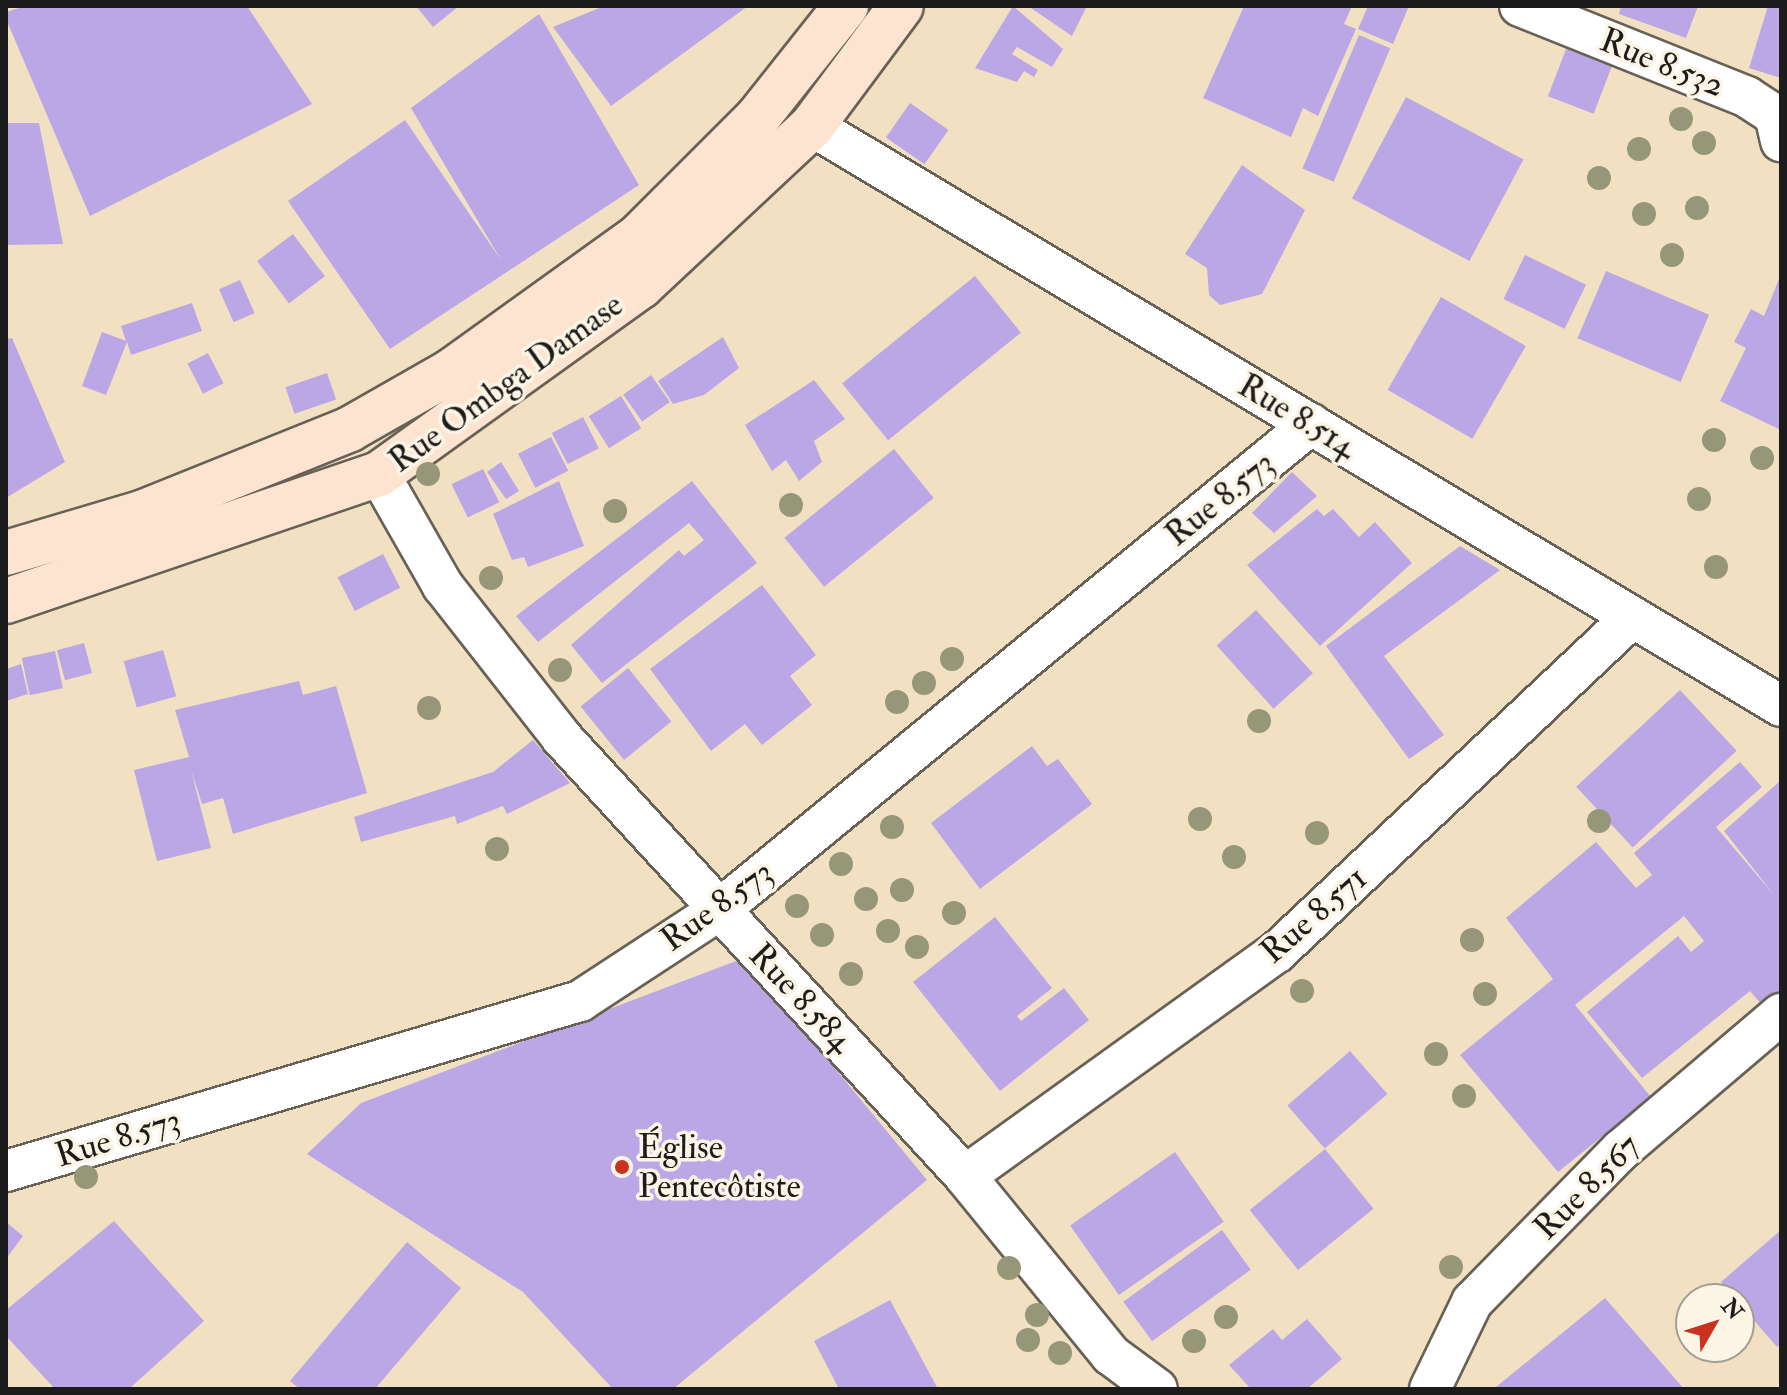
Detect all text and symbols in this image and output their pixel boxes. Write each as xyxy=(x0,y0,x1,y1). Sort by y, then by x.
street label: Rue 8.532 xyxy=(1594,20,1730,106)
street label: Rue Ombga Damase xyxy=(381,284,631,482)
street label: Rue 8.514 xyxy=(1231,365,1363,467)
street label: Rue 8.573 xyxy=(1157,443,1283,555)
street label: Rue 8.573 xyxy=(653,852,781,960)
street label: Rue 8.571 xyxy=(1252,858,1376,972)
street label: Rue 8.584 xyxy=(740,935,862,1061)
street label: Rue 8.573 xyxy=(51,1100,185,1176)
street label: Rue 8.567 xyxy=(1526,1126,1648,1248)
place label: Église Pentecôtiste xyxy=(638,1127,801,1206)
marker: Église Pentecôtiste xyxy=(613,1158,631,1176)
north arrow xyxy=(1675,1283,1755,1363)
text: N xyxy=(1715,1293,1749,1326)

